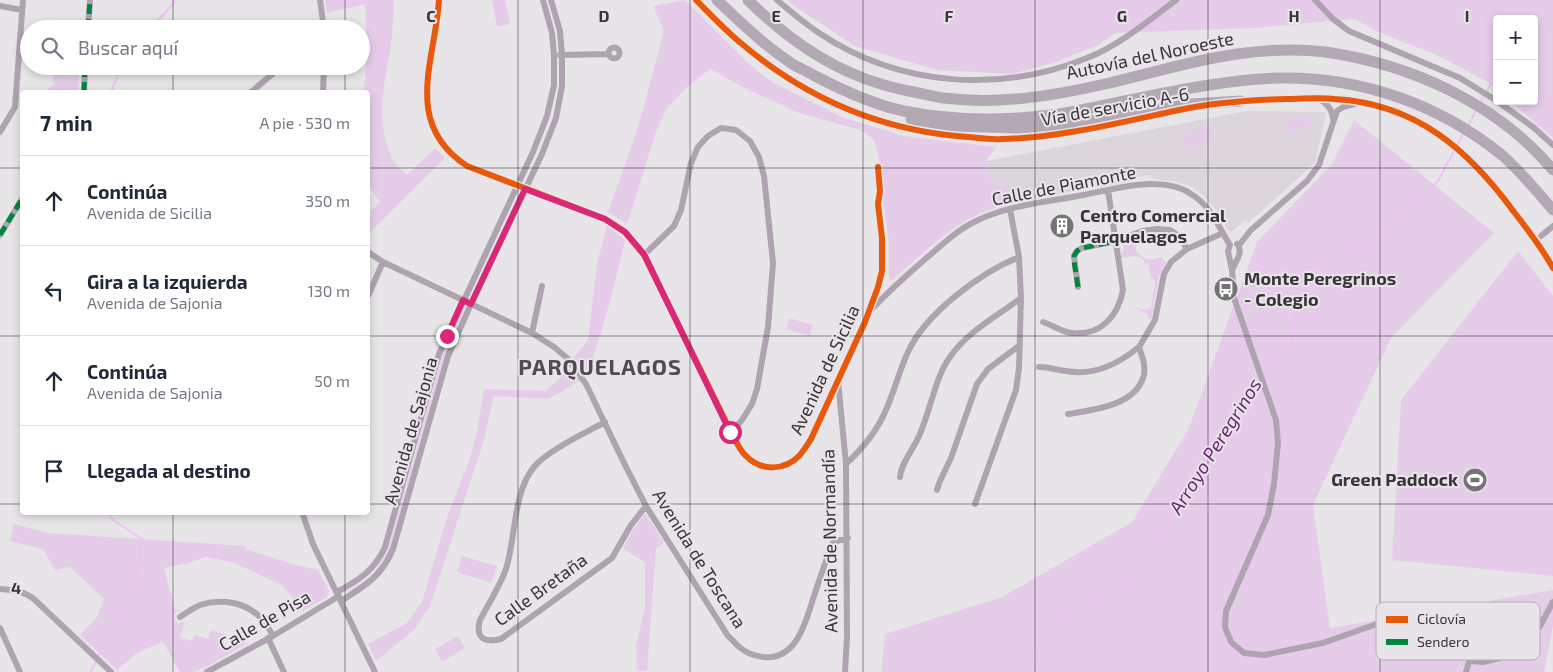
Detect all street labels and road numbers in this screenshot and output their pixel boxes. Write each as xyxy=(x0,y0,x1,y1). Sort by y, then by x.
street label: Autovía del Noroeste xyxy=(1064,27,1236,84)
street label: Vía de servicio A-6 xyxy=(1039,82,1191,130)
street label: Calle de Piamonte xyxy=(990,160,1138,210)
street label: Avenida de Sicilia xyxy=(784,301,864,438)
street label: Avenida de Sajonia xyxy=(378,354,442,507)
street label: Avenida de Normandía xyxy=(816,449,842,633)
street label: Avenida de Toscana xyxy=(648,485,751,632)
street label: Calle Bretaña xyxy=(490,548,591,630)
street label: Calle de Pisa xyxy=(215,585,314,655)

